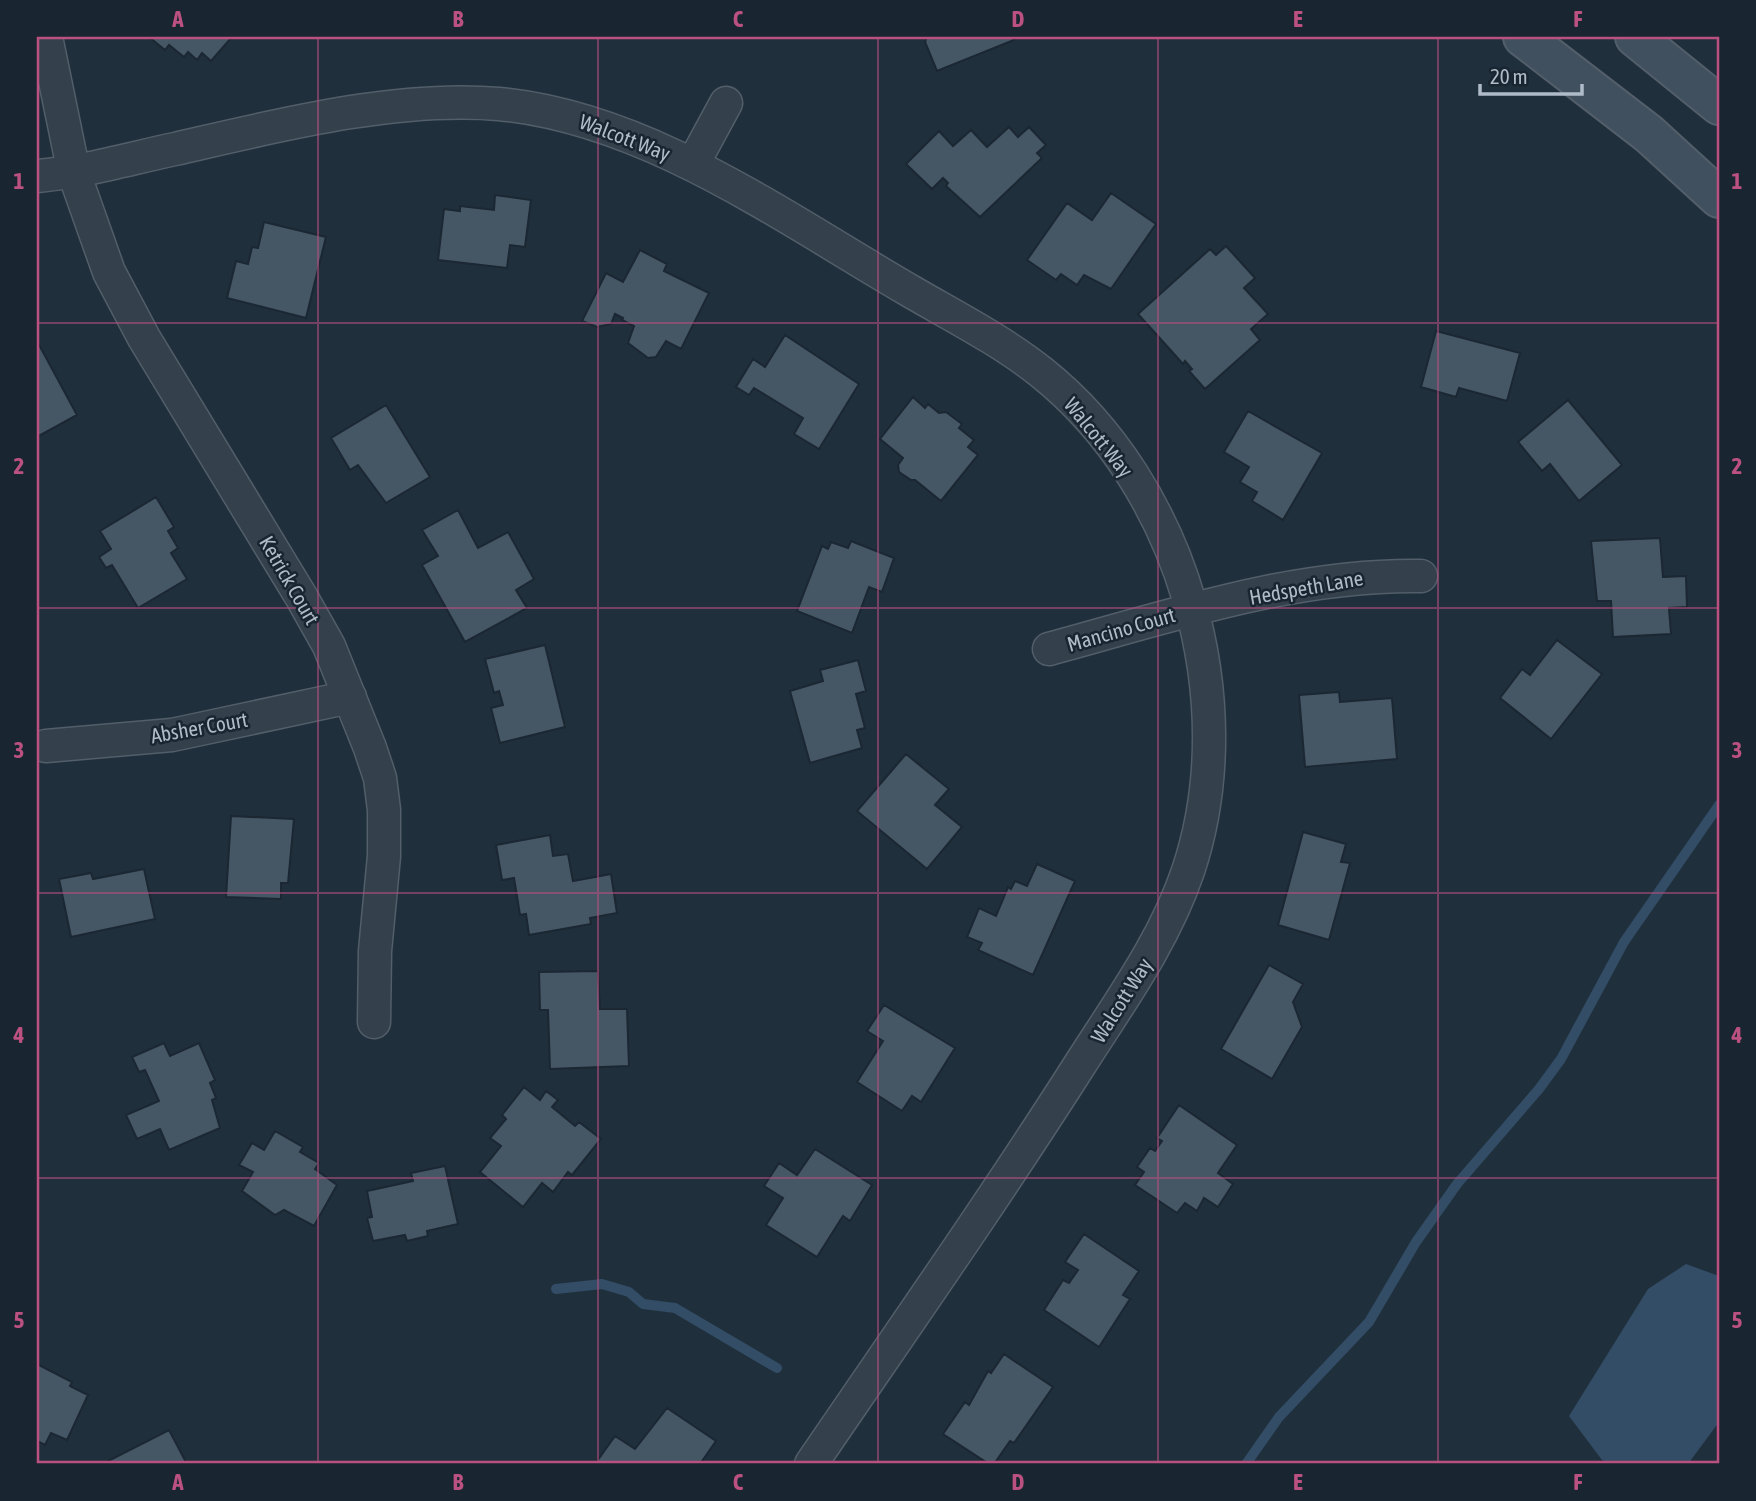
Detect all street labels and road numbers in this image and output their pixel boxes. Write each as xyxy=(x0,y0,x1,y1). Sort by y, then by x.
street label: Walcott Way xyxy=(576,109,674,165)
street label: Walcott Way xyxy=(1060,392,1139,482)
street label: Ketrick Court xyxy=(255,532,325,628)
street label: Hedspeth Lane xyxy=(1247,565,1365,609)
street label: Mancino Court xyxy=(1064,602,1178,656)
street label: Absher Court xyxy=(149,707,249,747)
street label: Walcott Way xyxy=(1086,953,1157,1047)

